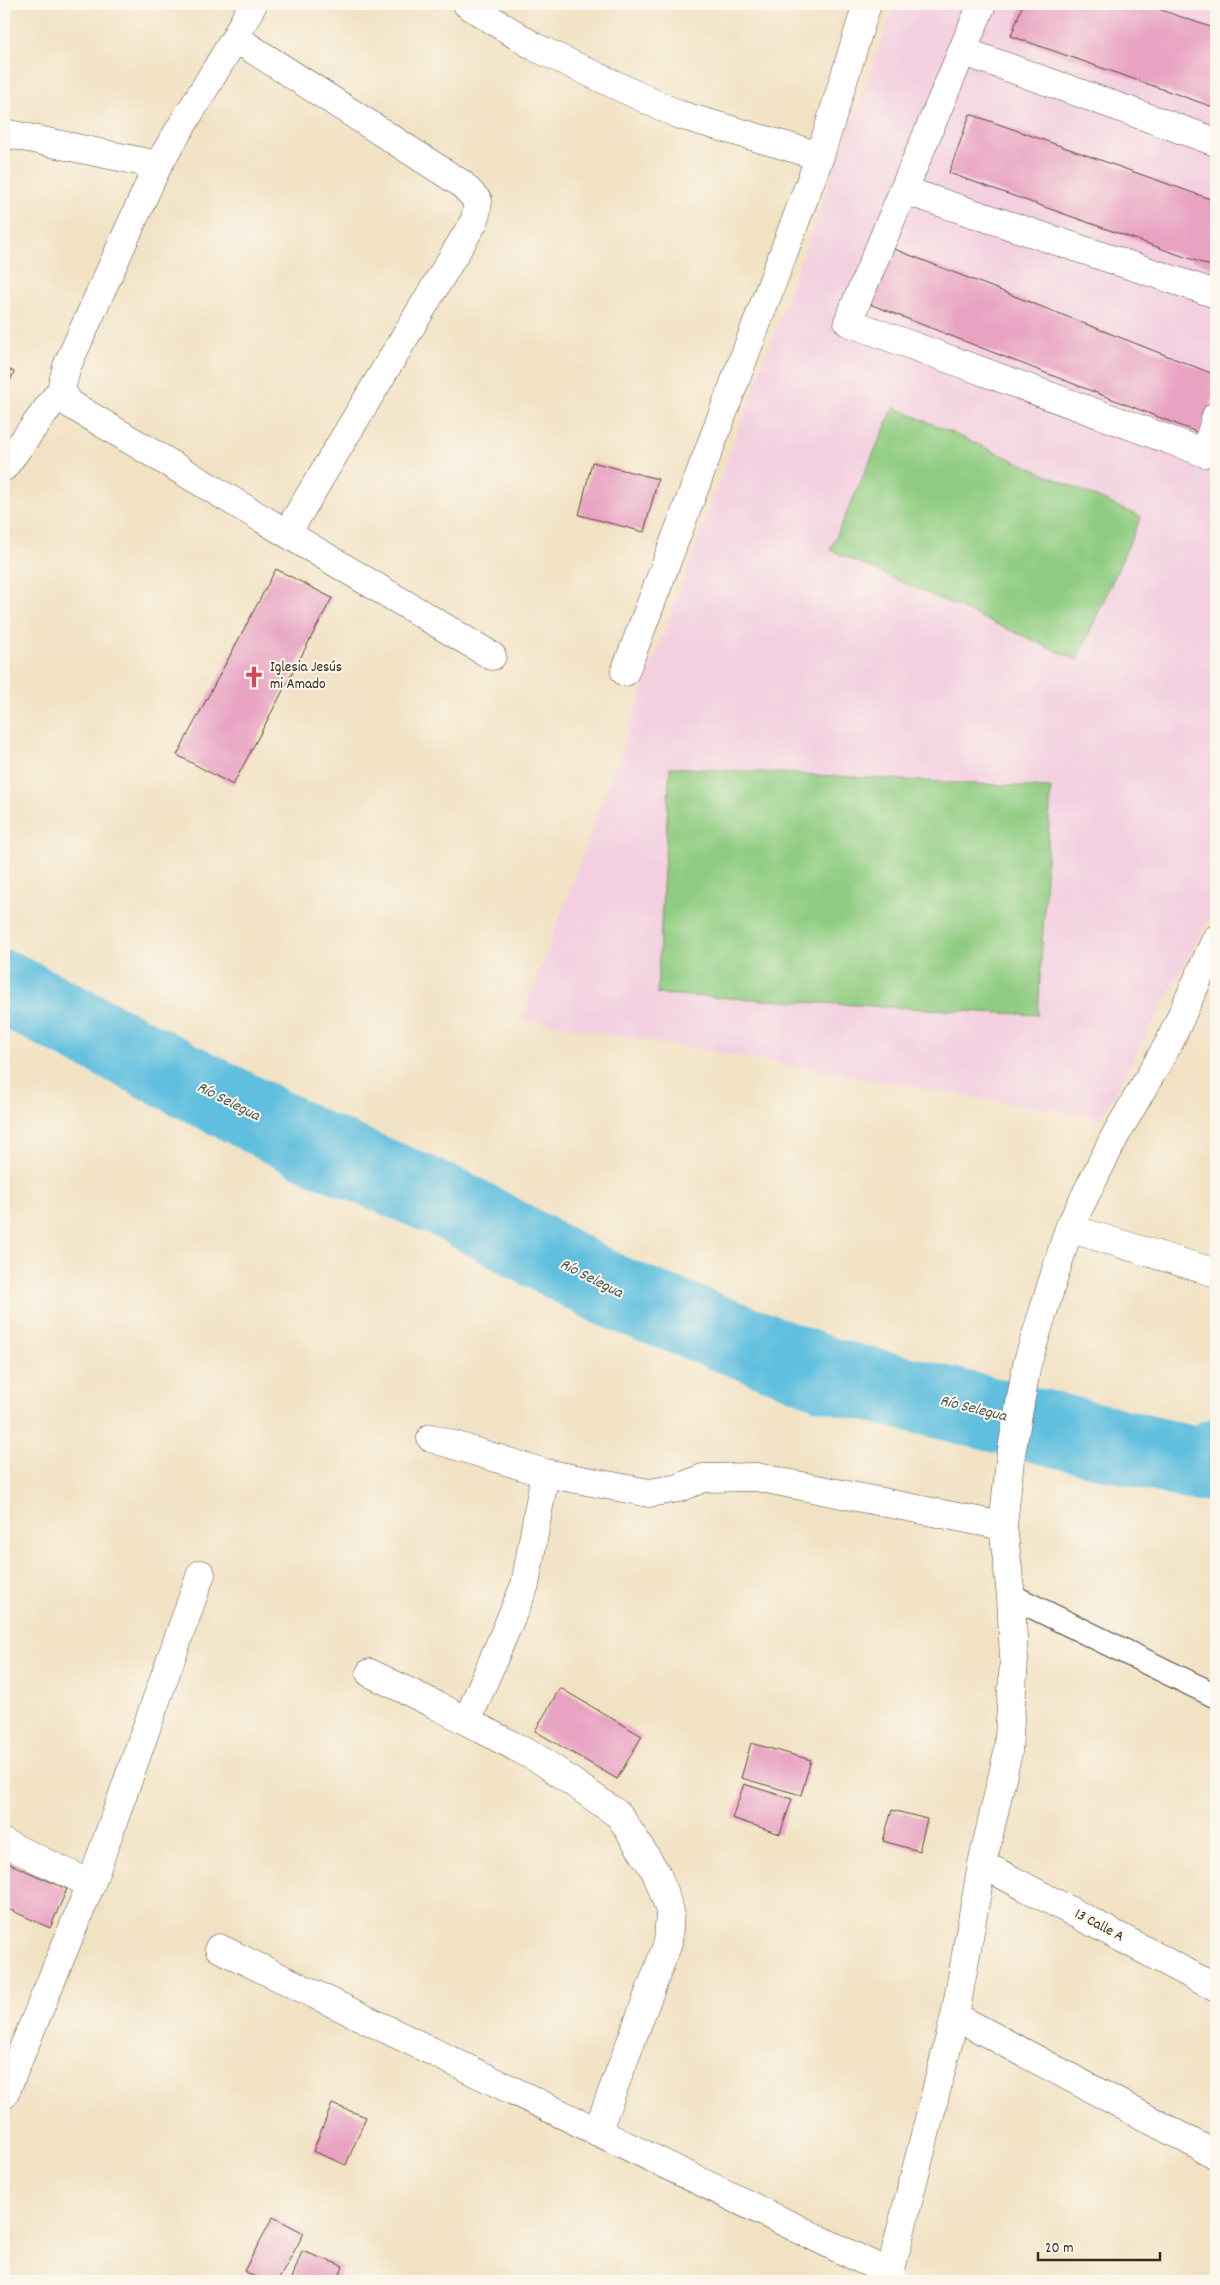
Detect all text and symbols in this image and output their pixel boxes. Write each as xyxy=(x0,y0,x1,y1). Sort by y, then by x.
place label: Iglesia Jesús mi Amado xyxy=(270,657,342,696)
church icon: Iglesia Jesús mi Amado xyxy=(241,664,267,690)
water label: Río Selegua xyxy=(193,1076,265,1128)
water label: Río Selegua xyxy=(556,1253,628,1305)
water label: Río Selegua xyxy=(937,1390,1010,1429)
street label: 13 Calle A xyxy=(1070,1904,1128,1948)
scale bar xyxy=(1038,2230,1160,2262)
text: 20 m xyxy=(1045,2238,1073,2260)

